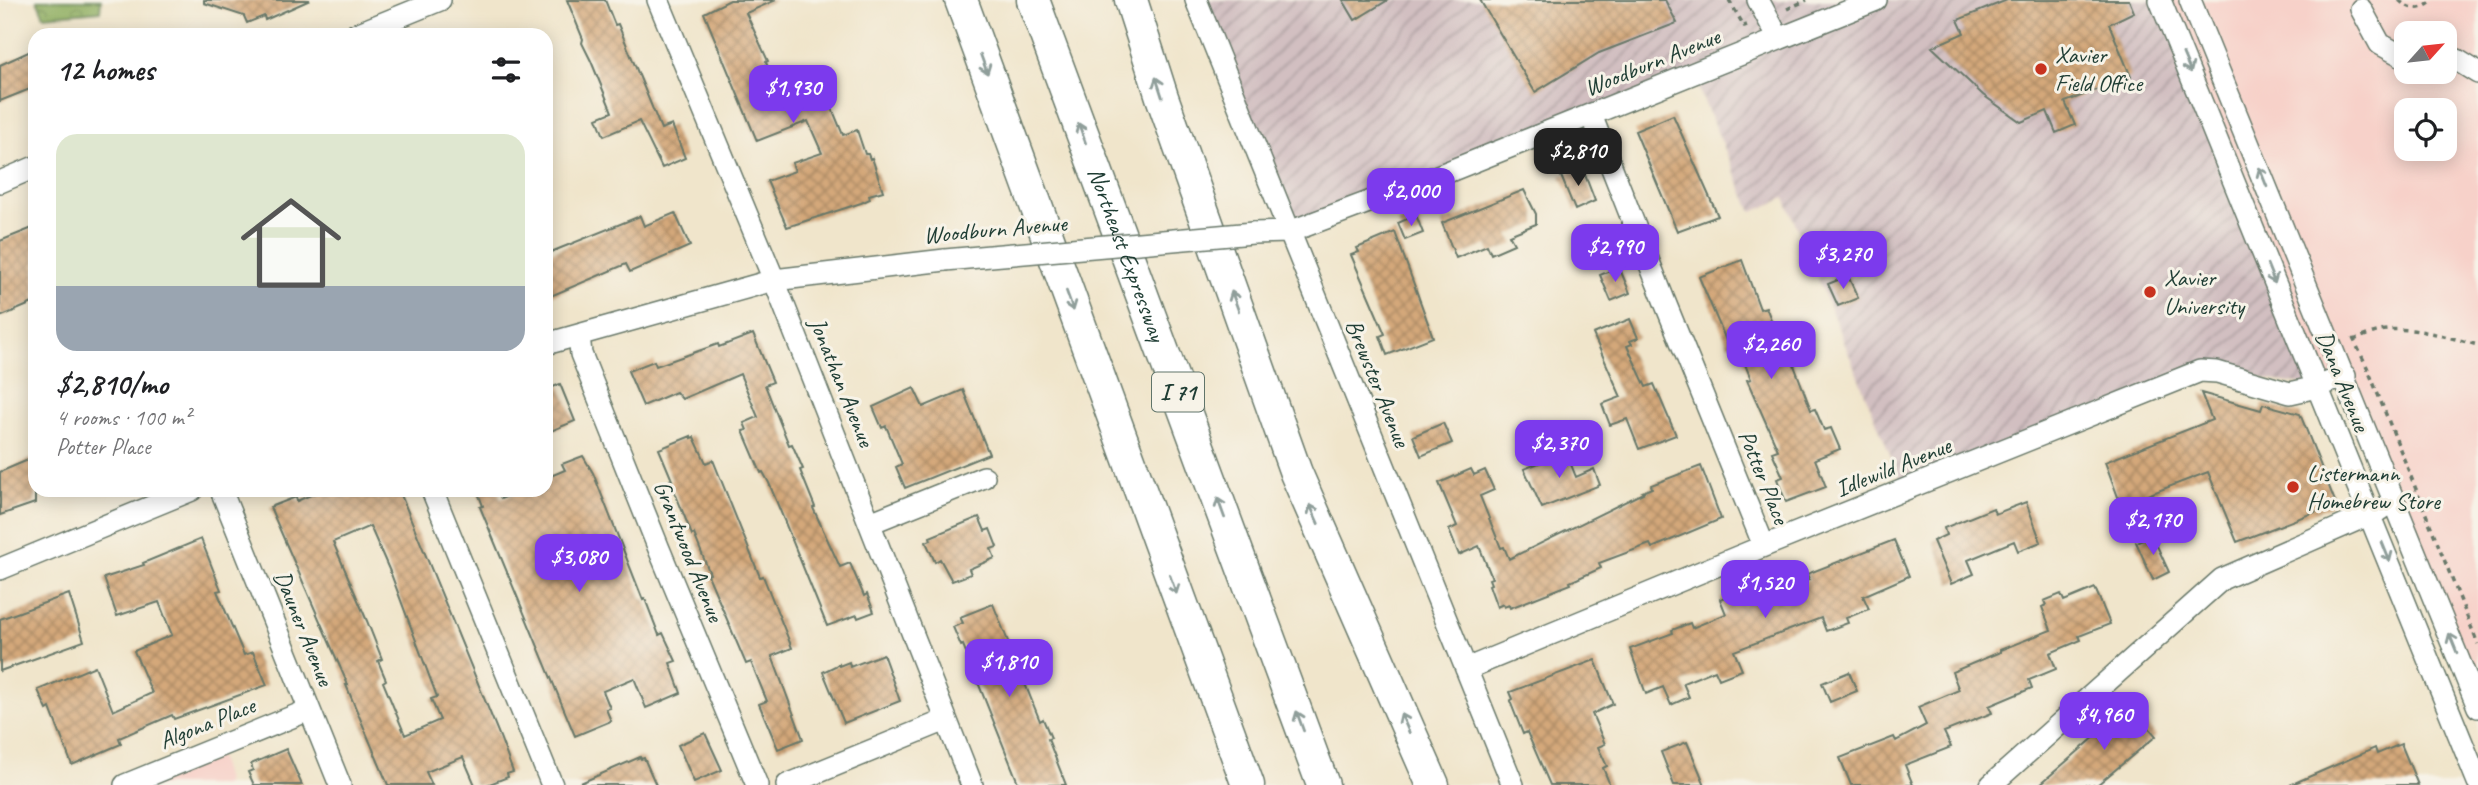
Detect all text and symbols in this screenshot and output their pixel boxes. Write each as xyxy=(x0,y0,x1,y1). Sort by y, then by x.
street label: Woodburn Avenue xyxy=(1580,20,1726,103)
north arrow xyxy=(2394,21,2457,84)
map controls xyxy=(2394,21,2457,161)
place label: Xavier Field Office xyxy=(2055,40,2144,98)
text: 12 homes xyxy=(56,51,154,89)
icon: filters xyxy=(487,51,525,89)
one-way arrow xyxy=(2181,52,2194,73)
one-way arrow xyxy=(979,53,991,75)
marker: Xavier Field Office xyxy=(2033,61,2049,77)
pin: $1,930 xyxy=(736,66,850,125)
text: $1,930 xyxy=(765,73,821,102)
one-way arrow xyxy=(1152,76,1164,98)
button: locate xyxy=(2394,98,2457,161)
one-way arrow xyxy=(1075,123,1087,145)
pin: $2,810 xyxy=(1521,128,1635,188)
text: $2,810 xyxy=(1550,136,1606,165)
street label: Northeast Expressway xyxy=(1081,163,1173,347)
one-way arrow xyxy=(2255,167,2268,189)
pin: $2,000 xyxy=(1354,168,1468,228)
text: $2,000 xyxy=(1383,176,1439,205)
icon: home xyxy=(228,180,354,306)
street label: Woodburn Avenue xyxy=(922,208,1070,250)
pin: $2,990 xyxy=(1558,224,1672,284)
text: $2,990 xyxy=(1587,232,1643,261)
pin: $3,270 xyxy=(1786,232,1900,291)
text: $3,270 xyxy=(1815,239,1871,268)
place label: Xavier University xyxy=(2164,263,2246,321)
one-way arrow xyxy=(2266,263,2279,284)
marker: Xavier University xyxy=(2142,284,2158,300)
one-way arrow xyxy=(1065,290,1077,312)
one-way arrow xyxy=(1228,291,1240,313)
street label: Jonathan Avenue xyxy=(802,312,882,453)
street label: Brewster Avenue xyxy=(1339,315,1418,453)
pin: $2,260 xyxy=(1714,322,1828,381)
street label: Dana Avenue xyxy=(2309,326,2378,438)
text: $2,260 xyxy=(1743,329,1799,358)
text: $2,810/mo xyxy=(56,365,168,403)
road number: I 71 xyxy=(1152,372,1204,412)
text: 4 rooms · 100 m² xyxy=(56,403,191,432)
pin: $2,370 xyxy=(1502,420,1616,480)
street label: Potter Place xyxy=(1732,426,1797,530)
text: $2,370 xyxy=(1531,428,1587,457)
street label: Idlewild Avenue xyxy=(1831,429,1957,504)
text: Potter Place xyxy=(56,432,150,461)
place label: Listermann Homebrew Store xyxy=(2307,458,2442,516)
street label: Grantwood Avenue xyxy=(647,476,732,628)
marker: Listermann Homebrew Store xyxy=(2285,479,2301,495)
one-way arrow xyxy=(1213,497,1226,519)
pin: $2,170 xyxy=(2096,498,2210,557)
one-way arrow xyxy=(1307,504,1320,526)
text: $2,170 xyxy=(2125,505,2181,534)
pin: $3,080 xyxy=(522,534,636,594)
one-way arrow xyxy=(2380,541,2393,563)
text: $3,080 xyxy=(551,542,607,571)
pin: $1,520 xyxy=(1708,560,1822,620)
street label: Dauner Avenue xyxy=(267,566,341,692)
text: $1,520 xyxy=(1737,568,1793,597)
one-way arrow xyxy=(1168,573,1181,595)
one-way arrow xyxy=(2445,633,2458,655)
pin: $1,810 xyxy=(952,640,1066,699)
text: $1,810 xyxy=(981,647,1037,676)
street label: Algona Place xyxy=(155,689,261,756)
pin: $4,960 xyxy=(2047,692,2161,752)
text: $4,960 xyxy=(2076,700,2132,729)
one-way arrow xyxy=(1292,711,1305,732)
one-way arrow xyxy=(1398,712,1411,734)

